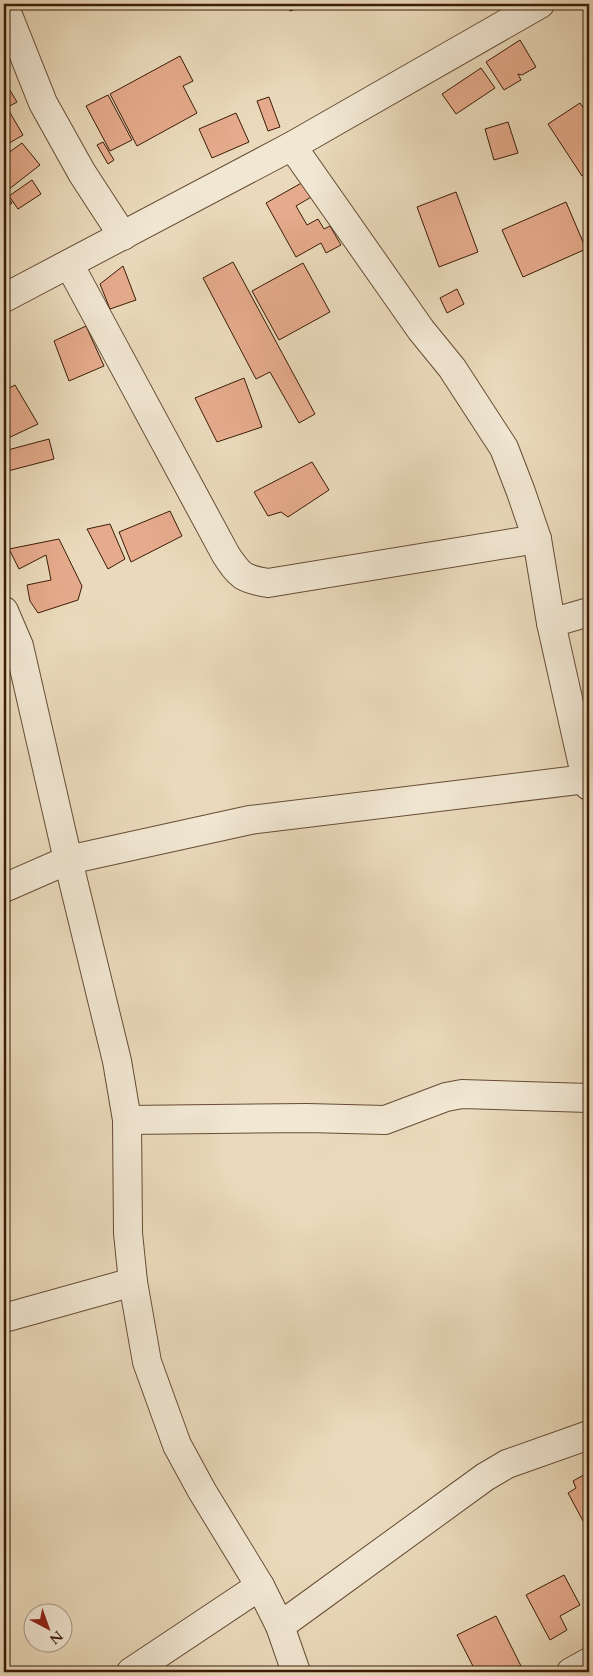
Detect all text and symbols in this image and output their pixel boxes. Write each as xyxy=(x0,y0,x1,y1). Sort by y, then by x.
north arrow xyxy=(22,1604,72,1654)
text: N xyxy=(45,1626,67,1649)

